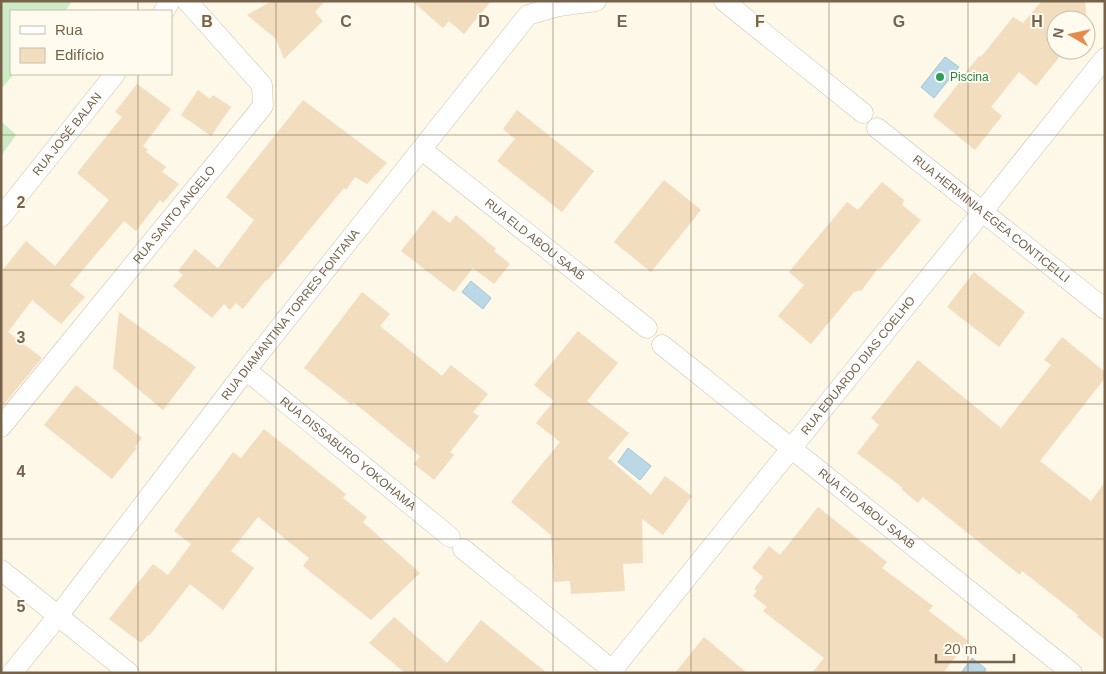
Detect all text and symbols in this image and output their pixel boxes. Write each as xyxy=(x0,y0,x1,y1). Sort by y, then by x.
legend xyxy=(10,10,172,75)
north arrow xyxy=(1046,10,1096,60)
text: B xyxy=(201,13,213,30)
text: C xyxy=(340,13,352,30)
text: D xyxy=(478,13,490,30)
text: E xyxy=(617,13,628,30)
text: F xyxy=(755,13,765,30)
text: G xyxy=(893,13,905,30)
text: H xyxy=(1031,13,1043,30)
text: Rua xyxy=(55,21,83,38)
text: N xyxy=(1049,27,1067,39)
text: Edifício xyxy=(55,46,104,63)
place label: Piscina xyxy=(950,70,989,84)
marker: Piscina xyxy=(934,71,946,83)
street label: RUA JOSÉ BALAN xyxy=(30,90,104,178)
street label: RUA HERMINIA EGEA CONTICELLI xyxy=(910,152,1073,285)
street label: RUA SANTO ANGELO xyxy=(130,163,218,266)
text: 2 xyxy=(17,194,26,211)
street label: RUA ELD ABOU SAAB xyxy=(482,196,588,283)
street label: RUA DIAMANTINA TORRES FONTANA xyxy=(219,226,362,403)
street label: RUA EDUARDO DIAS COELHO xyxy=(798,294,918,438)
text: 3 xyxy=(17,329,26,346)
street label: RUA DISSABURO YOKOHAMA xyxy=(277,394,419,513)
text: 4 xyxy=(17,463,26,480)
street label: RUA EID ABOU SAAB xyxy=(815,466,918,552)
text: 5 xyxy=(17,598,26,615)
scale bar xyxy=(936,632,1014,664)
text: 20 m xyxy=(944,640,977,657)

